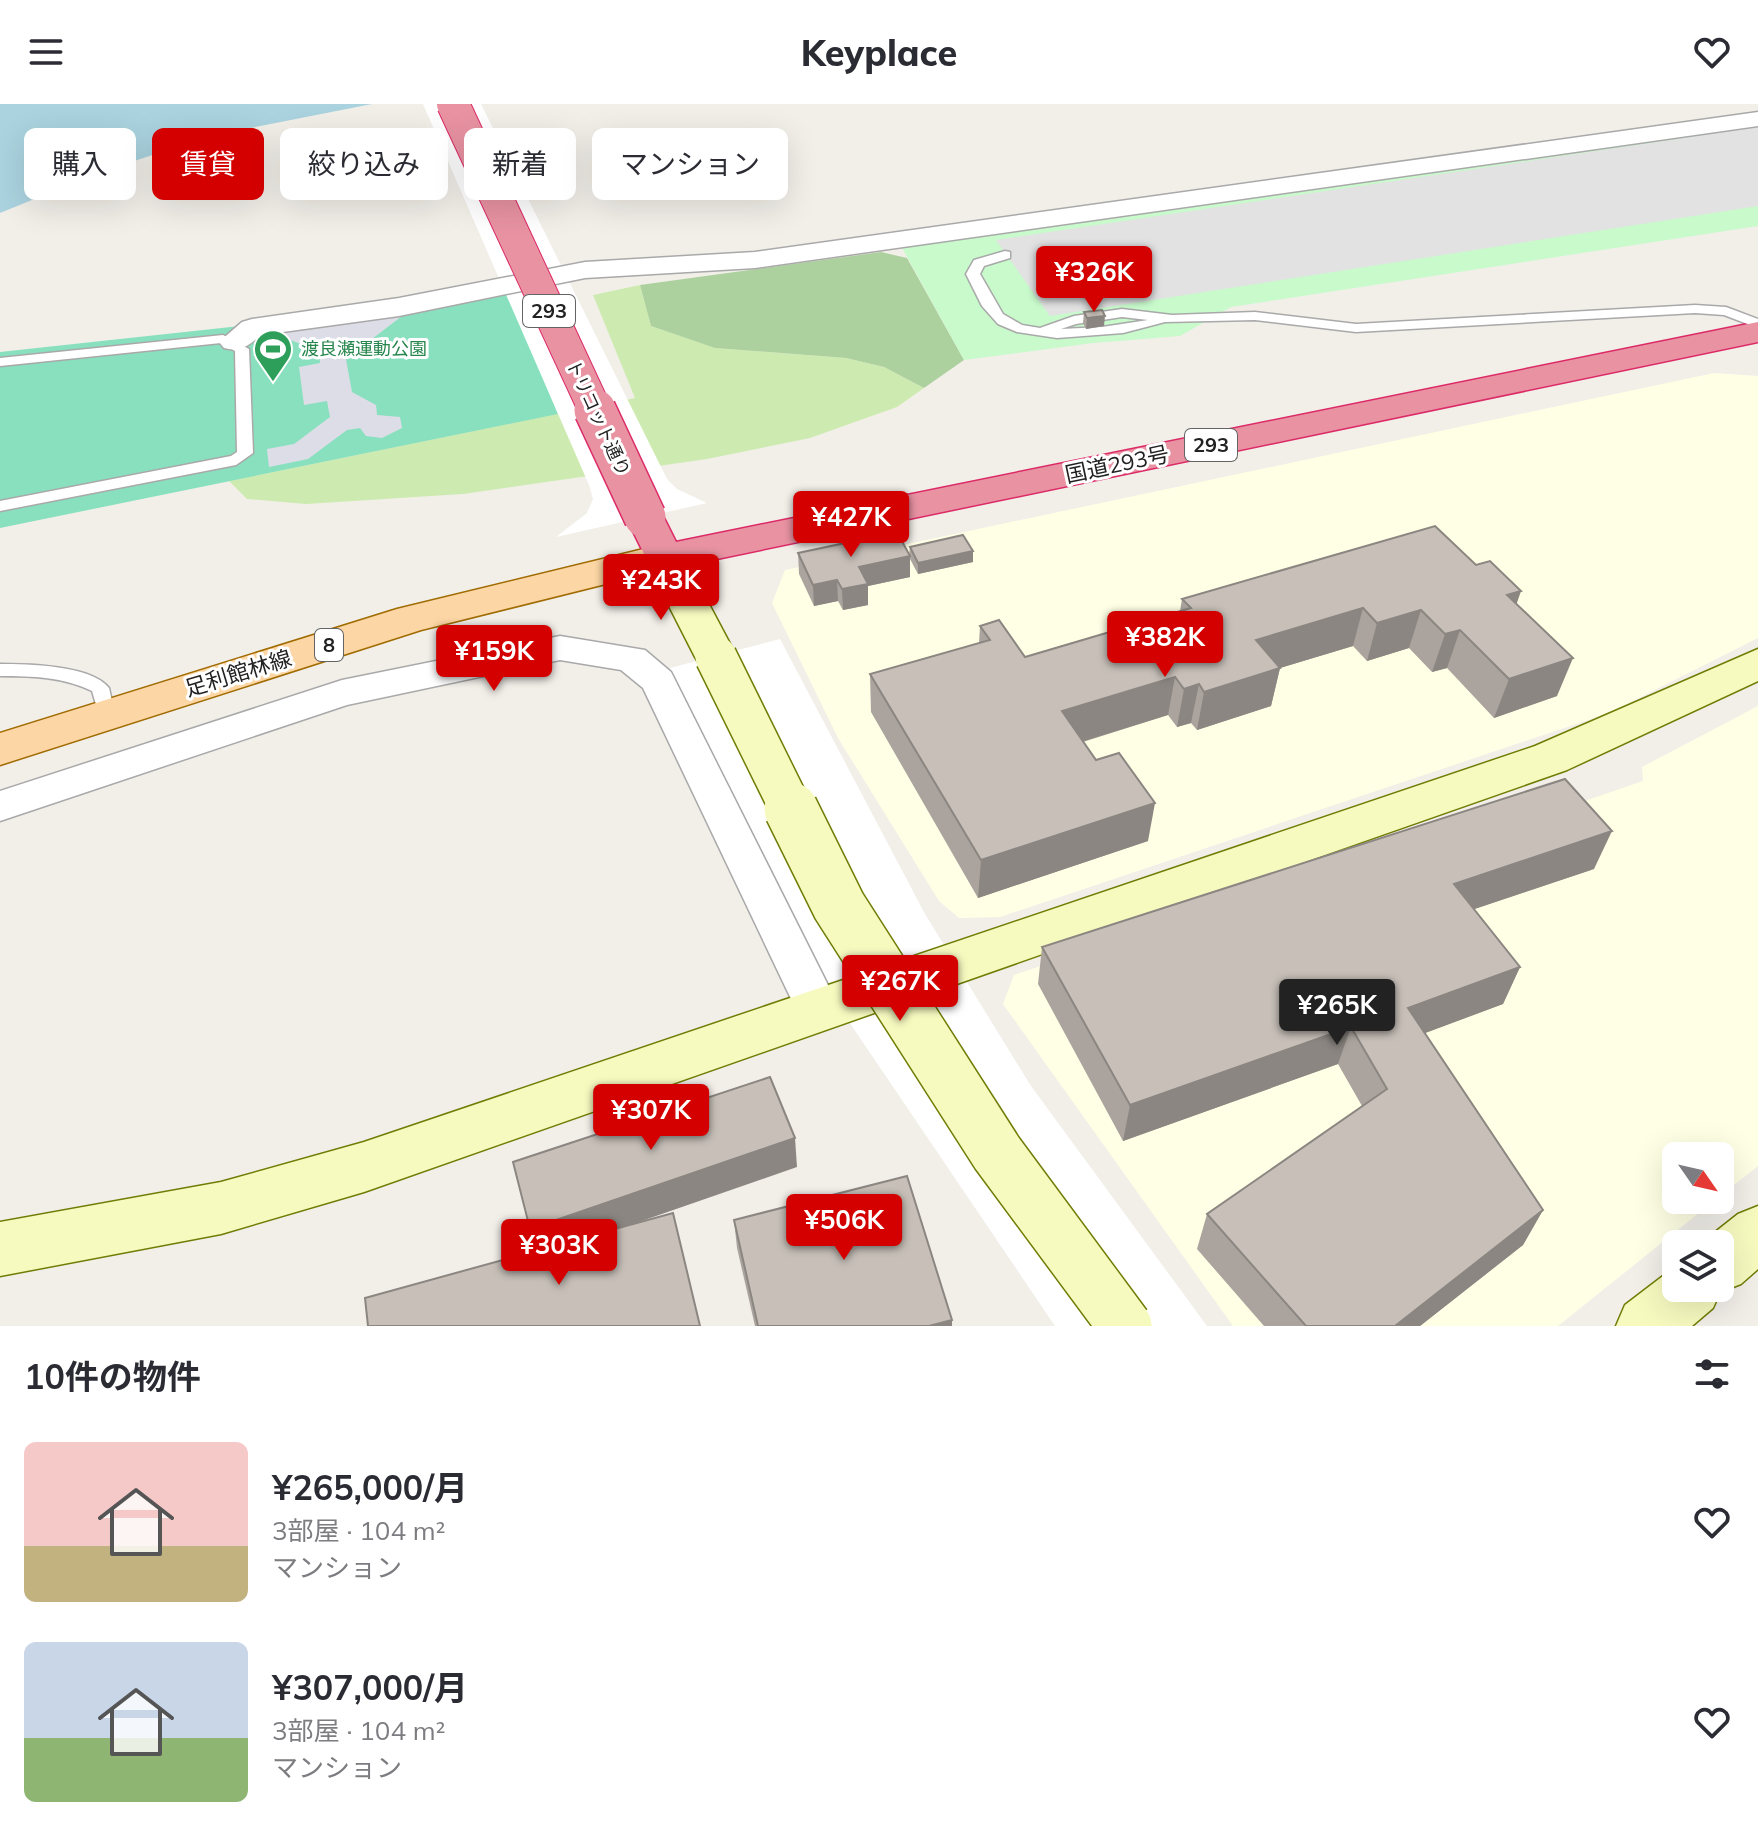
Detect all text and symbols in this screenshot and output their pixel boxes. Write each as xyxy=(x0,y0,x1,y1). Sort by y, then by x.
icon: menu xyxy=(24,30,68,74)
text: Keyplace xyxy=(801,30,957,75)
icon: heart xyxy=(1690,30,1734,74)
chip: 購入 xyxy=(24,128,136,200)
chip: 賃貸 xyxy=(152,128,264,200)
chip: 絞り込み xyxy=(280,128,448,200)
chip: 新着 xyxy=(464,128,576,200)
chip: マンション xyxy=(592,128,788,200)
pin: ¥326K xyxy=(1038,246,1150,314)
text: ¥326K xyxy=(1054,255,1134,288)
road number: 293 xyxy=(523,295,575,327)
sports icon: 渡良瀬運動公園 xyxy=(252,328,294,383)
place label: 渡良瀬運動公園 xyxy=(301,337,427,360)
street label: トリコット通り xyxy=(561,356,636,480)
road number: 293 xyxy=(1185,429,1237,461)
street label: 国道293号 xyxy=(1062,439,1172,489)
pin: ¥427K xyxy=(795,491,907,559)
text: ¥427K xyxy=(811,500,891,533)
pin: ¥243K xyxy=(605,554,717,622)
text: ¥243K xyxy=(621,563,701,596)
pin: ¥382K xyxy=(1109,611,1221,679)
text: ¥382K xyxy=(1125,620,1205,653)
pin: ¥159K xyxy=(438,625,550,693)
road number: 8 xyxy=(315,629,343,661)
text: ¥159K xyxy=(454,634,534,667)
street label: 足利館林線 xyxy=(181,644,295,702)
pin: ¥267K xyxy=(844,955,956,1023)
text: ¥267K xyxy=(860,964,940,997)
pin: ¥265K xyxy=(1281,979,1393,1047)
text: ¥265K xyxy=(1297,988,1377,1021)
pin: ¥307K xyxy=(595,1084,707,1152)
text: ¥307K xyxy=(611,1093,691,1126)
north arrow xyxy=(1662,1142,1734,1214)
map controls xyxy=(1662,1142,1734,1302)
pin: ¥506K xyxy=(788,1194,900,1262)
text: ¥506K xyxy=(804,1203,884,1236)
pin: ¥303K xyxy=(503,1219,615,1287)
text: ¥303K xyxy=(519,1228,599,1261)
button: layers xyxy=(1662,1230,1734,1302)
icon: filters xyxy=(1690,1352,1734,1396)
text: 10件の物件 xyxy=(24,1355,201,1398)
text: ¥265,000/月 xyxy=(272,1466,468,1509)
icon: home xyxy=(88,1474,184,1570)
icon: heart xyxy=(1690,1500,1734,1544)
text: 3部屋 · 104 m² xyxy=(272,1514,445,1547)
text: マンション xyxy=(272,1551,402,1584)
text: ¥307,000/月 xyxy=(272,1666,468,1709)
icon: home xyxy=(88,1674,184,1770)
icon: heart xyxy=(1690,1700,1734,1744)
text: 3部屋 · 104 m² xyxy=(272,1714,445,1747)
text: マンション xyxy=(272,1751,402,1784)

